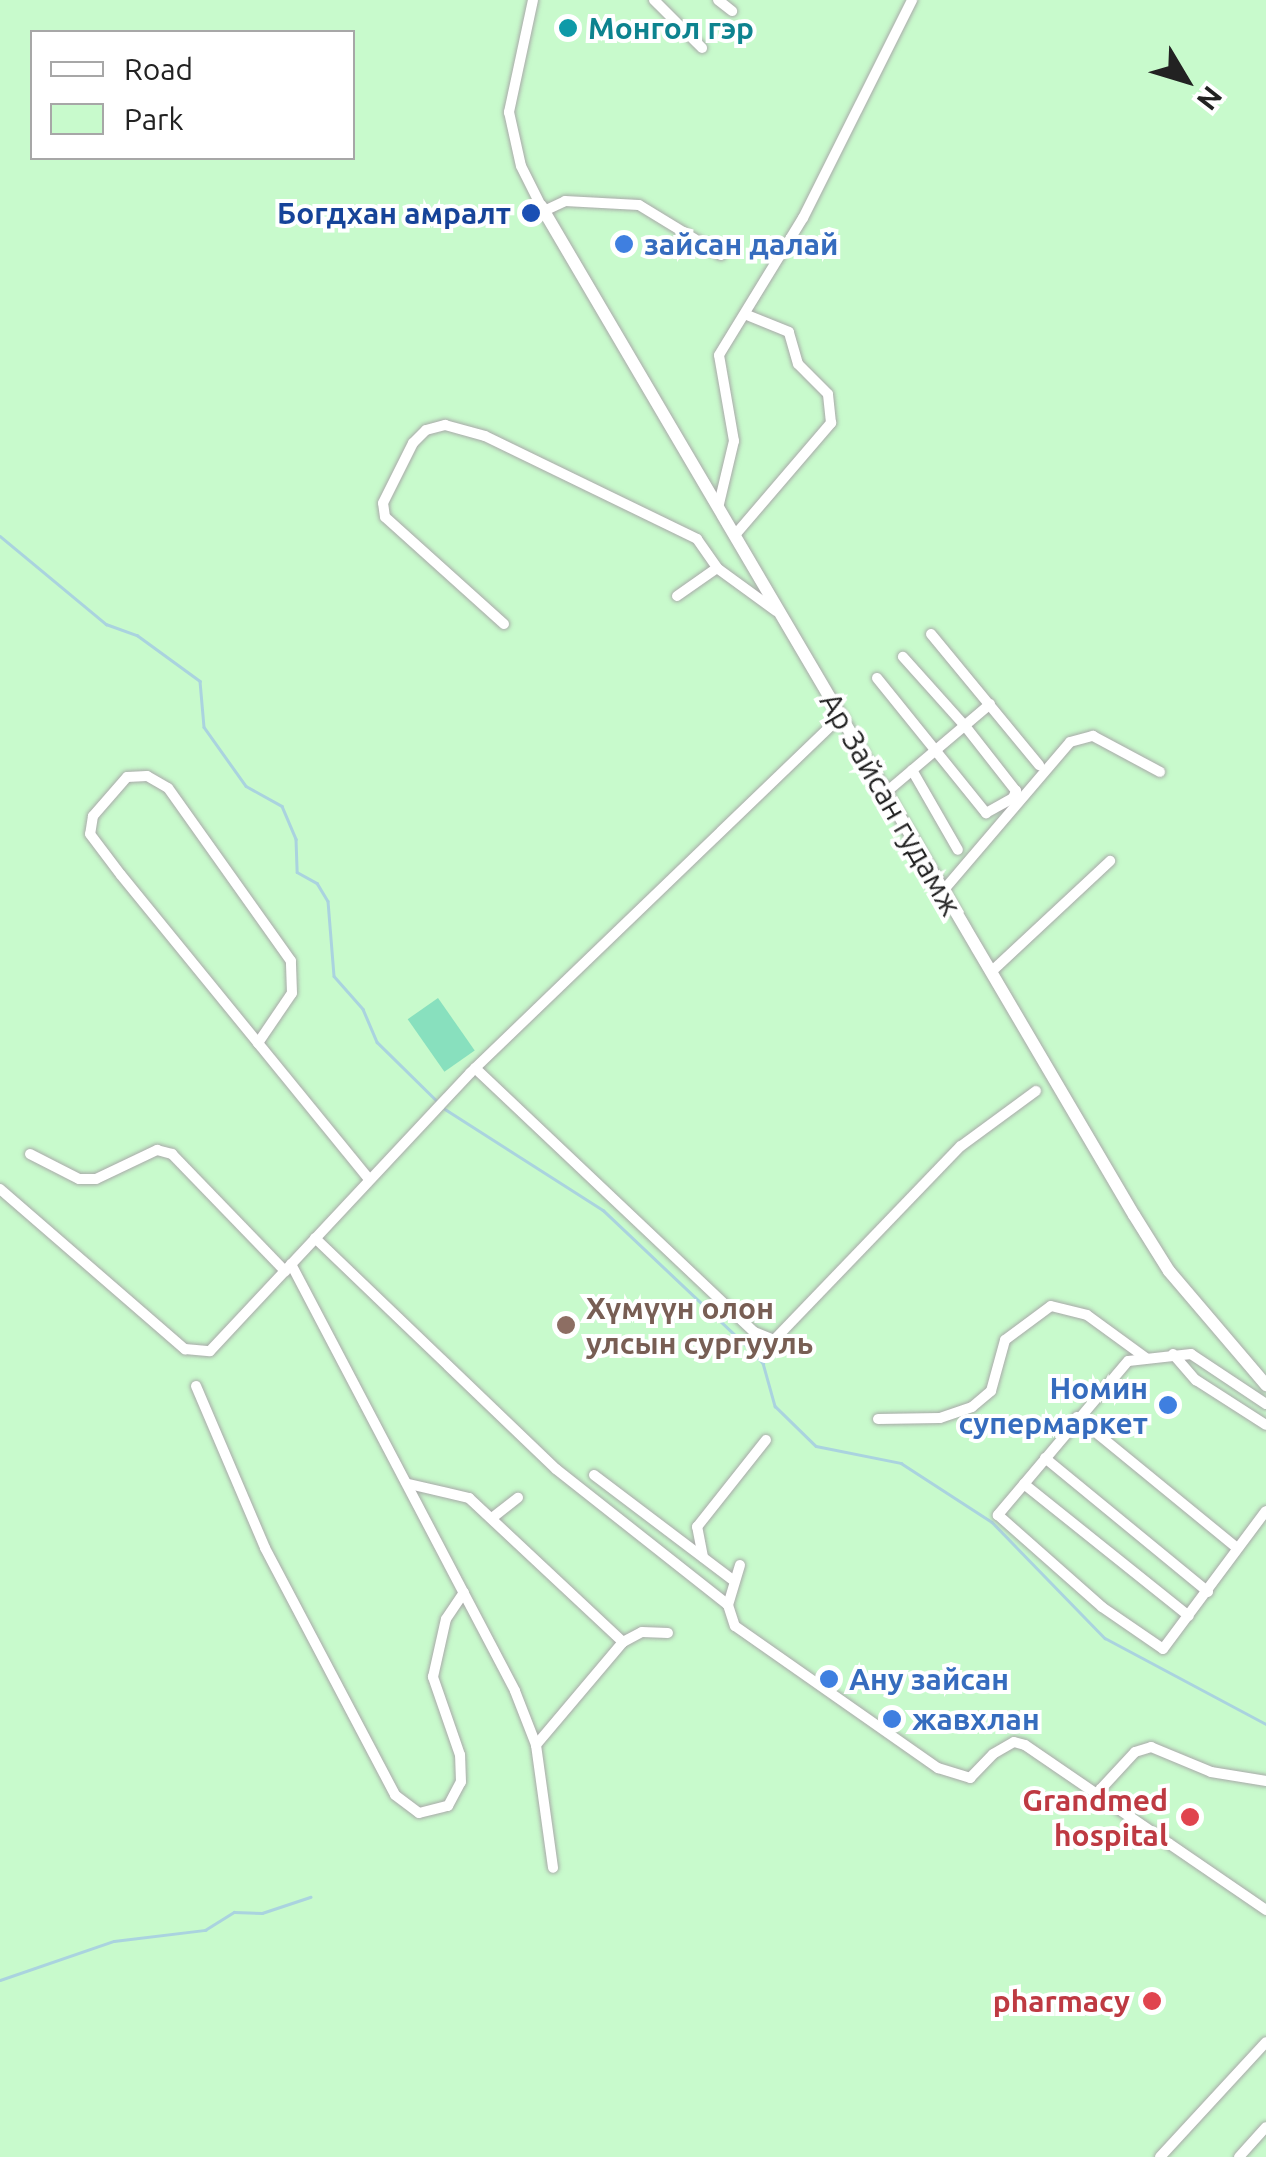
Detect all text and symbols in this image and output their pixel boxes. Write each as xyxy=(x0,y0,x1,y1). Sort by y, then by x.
place label: Монгол гэр xyxy=(588,10,754,46)
marker: Монгол гэр xyxy=(557,17,579,39)
legend xyxy=(30,30,355,160)
north arrow xyxy=(1136,30,1236,130)
text: Road xyxy=(124,52,193,86)
text: N xyxy=(1191,81,1229,117)
text: Park xyxy=(124,102,184,136)
place label: Богдхан амралт xyxy=(277,195,511,231)
marker: Богдхан амралт xyxy=(520,202,542,224)
place label: зайсан далай xyxy=(644,226,838,262)
marker: зайсан далай xyxy=(613,233,635,255)
street label: Ар Зайсан гудамж xyxy=(813,686,969,922)
place label: Хүмүүн олон улсын сургууль xyxy=(586,1290,813,1360)
marker: Хүмүүн олон улсын сургууль xyxy=(555,1314,577,1336)
place label: Номин супермаркет xyxy=(959,1370,1148,1440)
marker: Номин супермаркет xyxy=(1157,1394,1179,1416)
place label: Ану зайсан xyxy=(849,1661,1009,1697)
marker: Ану зайсан xyxy=(818,1668,840,1690)
place label: жавхлан xyxy=(912,1701,1040,1737)
marker: жавхлан xyxy=(881,1708,903,1730)
place label: Grandmed hospital xyxy=(1022,1782,1168,1852)
marker: Grandmed hospital xyxy=(1177,1804,1203,1830)
place label: pharmacy xyxy=(993,1983,1130,2019)
marker: pharmacy xyxy=(1139,1988,1165,2014)

